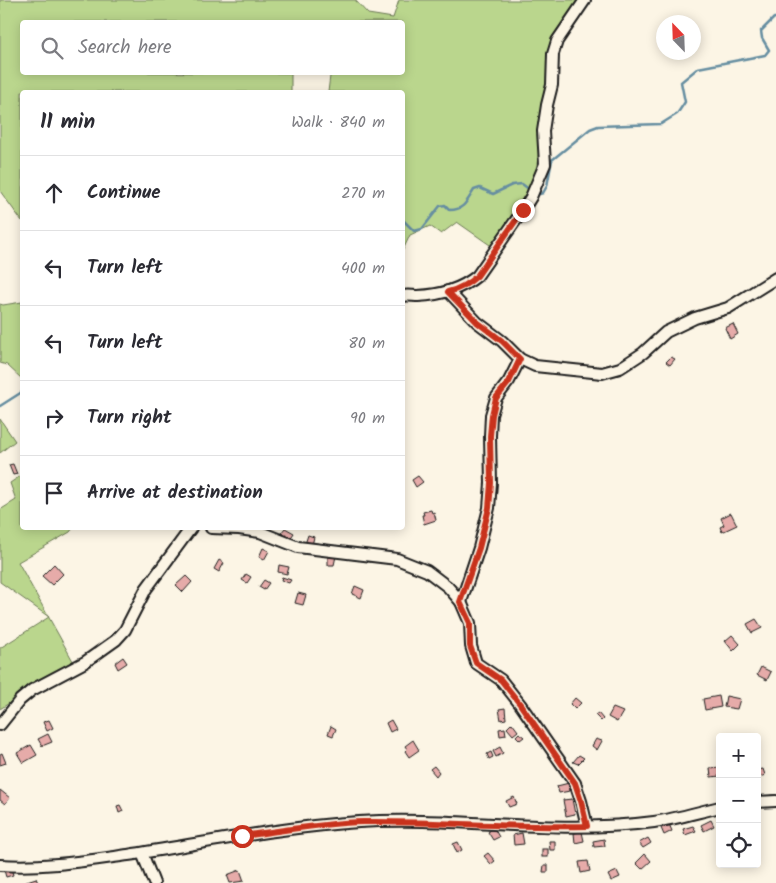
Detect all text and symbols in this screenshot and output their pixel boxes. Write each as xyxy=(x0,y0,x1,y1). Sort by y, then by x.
north arrow xyxy=(656,15,701,60)
search box xyxy=(20,20,405,75)
text: Search here xyxy=(78,33,172,63)
icon: search xyxy=(38,34,66,62)
text: 11 min xyxy=(40,106,95,139)
text: Walk · 840 m xyxy=(291,110,385,135)
text: Continue xyxy=(87,178,160,208)
icon: ahead xyxy=(40,179,68,207)
text: 270 m xyxy=(341,181,385,206)
route end xyxy=(512,199,535,222)
text: Turn left xyxy=(87,253,162,283)
icon: left xyxy=(40,254,68,282)
text: 400 m xyxy=(341,256,385,281)
text: Turn left xyxy=(87,328,162,358)
icon: left xyxy=(40,329,68,357)
text: 80 m xyxy=(348,331,385,356)
text: Turn right xyxy=(87,403,172,433)
icon: right xyxy=(40,404,68,432)
text: 90 m xyxy=(350,406,385,431)
text: Arrive at destination xyxy=(87,478,263,508)
icon: arrive xyxy=(40,479,68,507)
map controls xyxy=(716,733,761,868)
button: + xyxy=(716,733,761,778)
button: − xyxy=(716,778,761,823)
button: locate xyxy=(716,823,761,868)
route start xyxy=(231,825,254,848)

